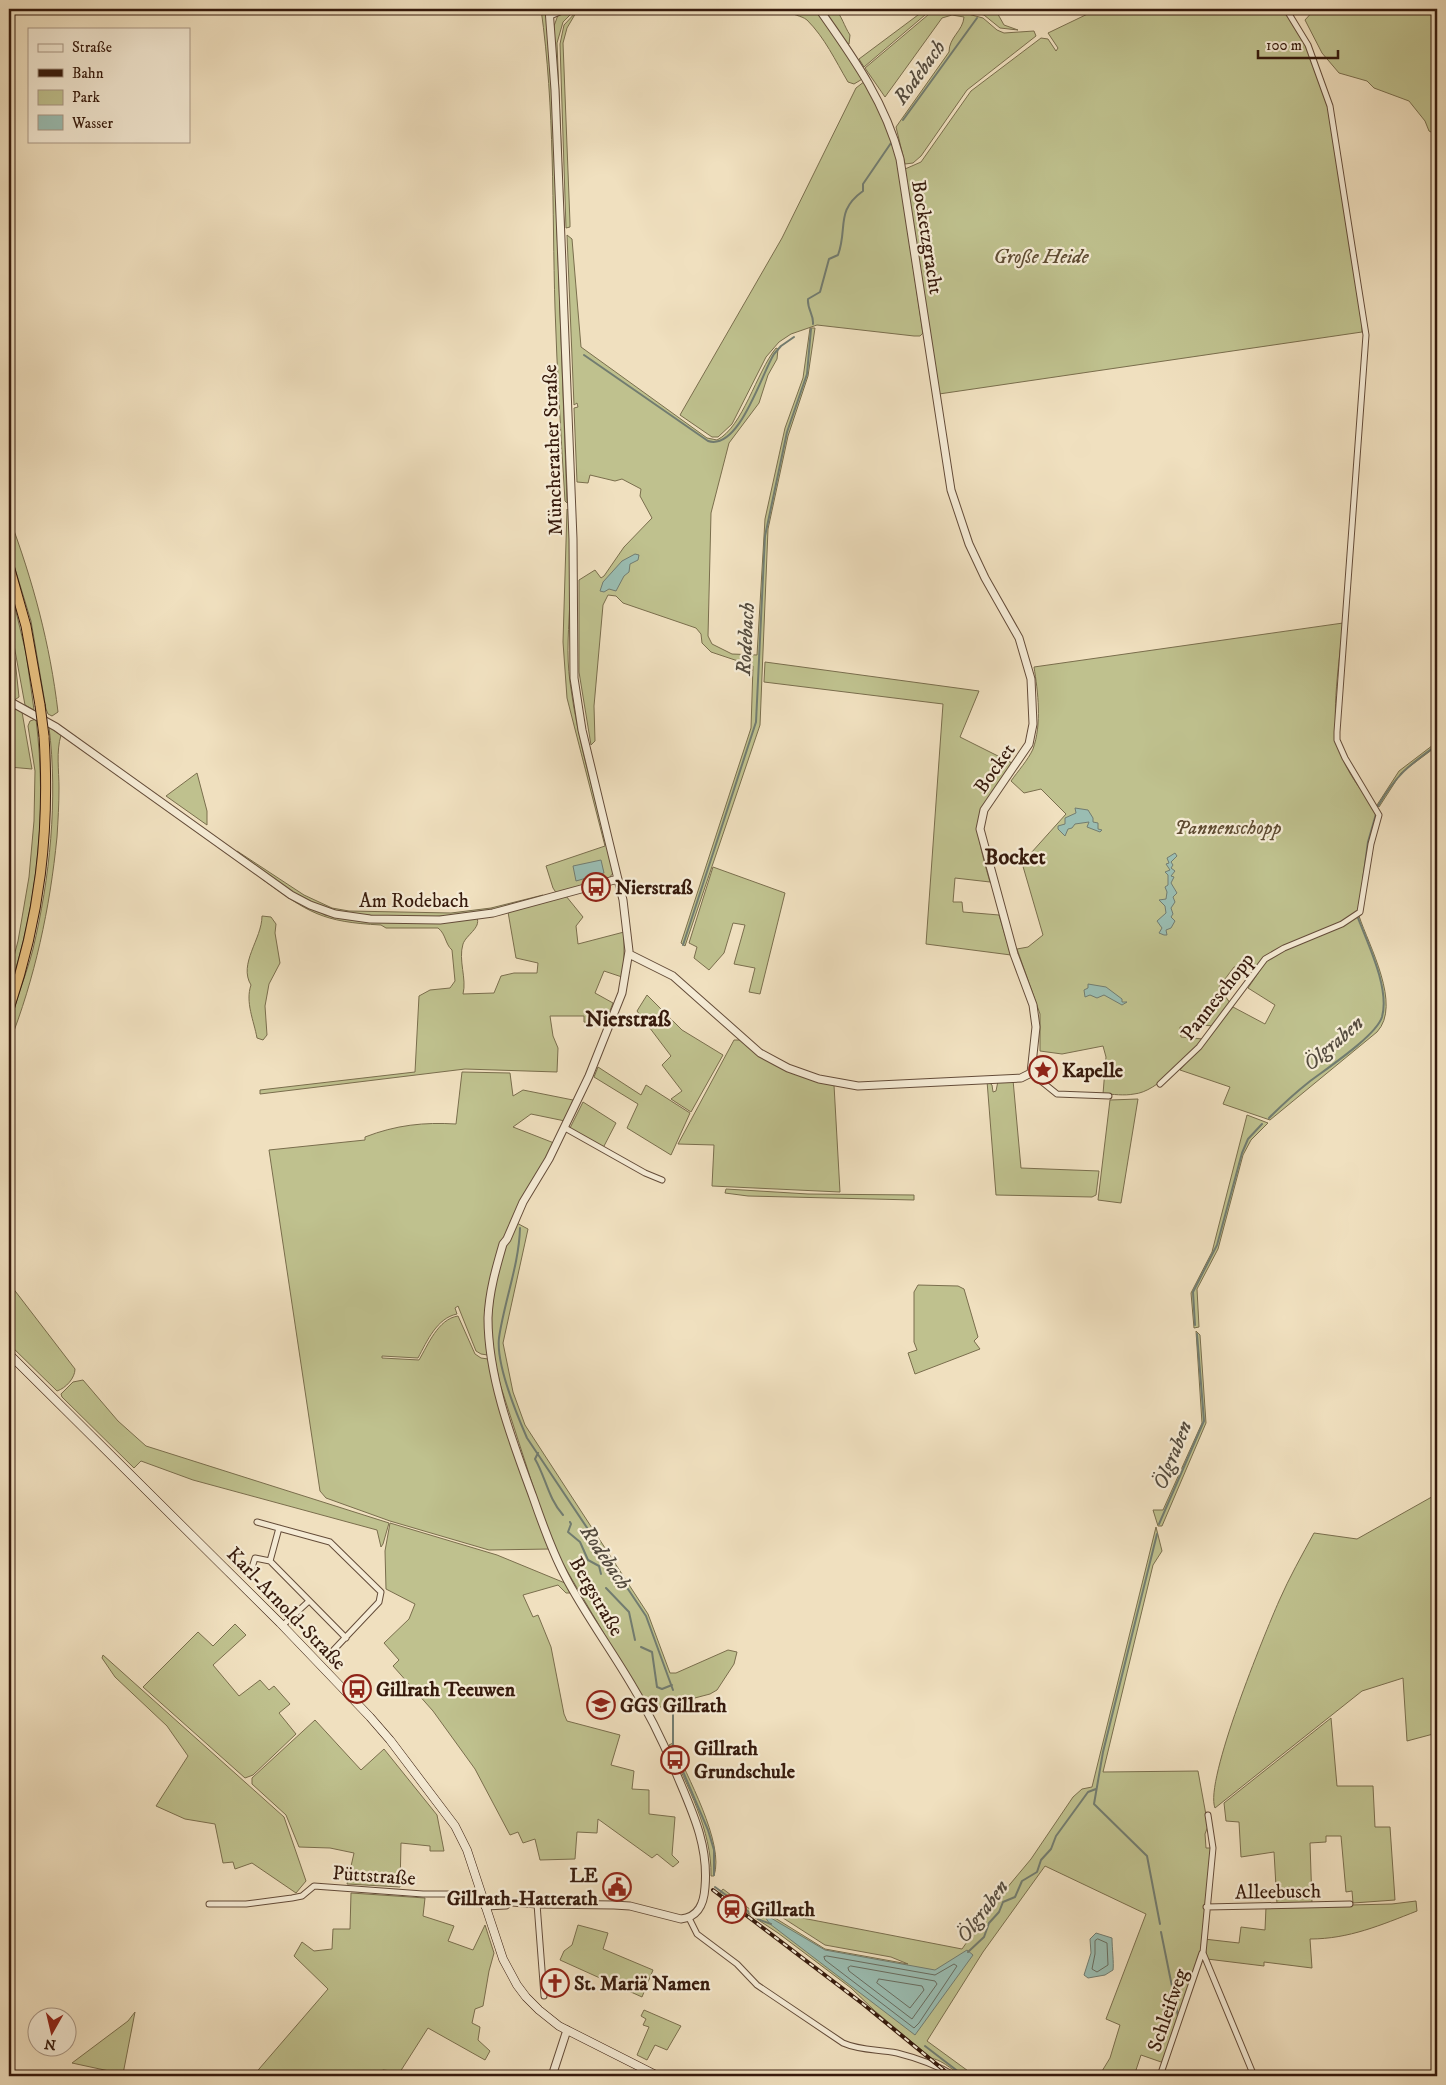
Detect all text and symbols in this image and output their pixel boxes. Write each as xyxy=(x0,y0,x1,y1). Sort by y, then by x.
legend xyxy=(28,28,190,142)
scale bar xyxy=(1258,28,1338,60)
water label: Rodebach xyxy=(887,35,952,111)
text: 100 m xyxy=(1266,36,1302,55)
text: Straße xyxy=(72,38,112,57)
text: Bahn xyxy=(72,64,104,83)
text: Park xyxy=(72,88,101,107)
text: Wasser xyxy=(71,114,113,133)
street label: Bocketzgracht xyxy=(905,178,948,296)
park label: Große Heide xyxy=(993,245,1090,270)
street label: Müncherather Straße xyxy=(538,364,569,536)
water label: Rodebach xyxy=(731,602,761,677)
street label: Bocket xyxy=(969,739,1021,799)
park label: Pannenschopp xyxy=(1174,816,1282,841)
district label: Bocket xyxy=(985,844,1045,871)
bus stop icon: Nierstraß xyxy=(581,872,611,902)
place label: Nierstraß xyxy=(615,876,694,901)
street label: Am Rodebach xyxy=(359,889,470,914)
street label: Panneschopp xyxy=(1176,948,1260,1046)
district label: Nierstraß xyxy=(585,1006,672,1033)
water label: Ölgraben xyxy=(1297,1009,1370,1077)
place icon: Kapelle xyxy=(1028,1055,1058,1085)
place label: Kapelle xyxy=(1062,1059,1124,1084)
water label: Ölgraben xyxy=(1146,1417,1199,1494)
water label: Rodebach xyxy=(573,1519,636,1595)
street label: Karl-Arnold-Straße xyxy=(221,1542,351,1676)
street label: Bergstraße xyxy=(563,1553,628,1641)
bus stop icon: Gillrath Teeuwen xyxy=(342,1674,372,1704)
place label: Gillrath Teeuwen xyxy=(376,1678,516,1703)
school or university icon: GGS Gillrath xyxy=(586,1690,616,1720)
place label: GGS Gillrath xyxy=(620,1694,727,1719)
place label: Gillrath Grundschule xyxy=(694,1737,796,1785)
bus stop icon: Gillrath Grundschule xyxy=(660,1745,690,1775)
street label: Püttstraße xyxy=(331,1861,416,1892)
place label: LE Gillrath-Hatterath xyxy=(447,1864,599,1912)
public building icon: LE Gillrath-Hatterath xyxy=(602,1872,632,1902)
water label: Ölgraben xyxy=(950,1874,1015,1948)
street label: Alleebusch xyxy=(1235,1879,1322,1906)
station icon: Gillrath xyxy=(717,1894,747,1924)
place label: Gillrath xyxy=(751,1898,815,1923)
street label: Schleifweg xyxy=(1143,1965,1194,2055)
church icon: St. Mariä Namen xyxy=(540,1968,570,1998)
place label: St. Mariä Namen xyxy=(574,1972,711,1997)
north arrow xyxy=(28,2008,78,2058)
text: N xyxy=(43,2034,57,2054)

